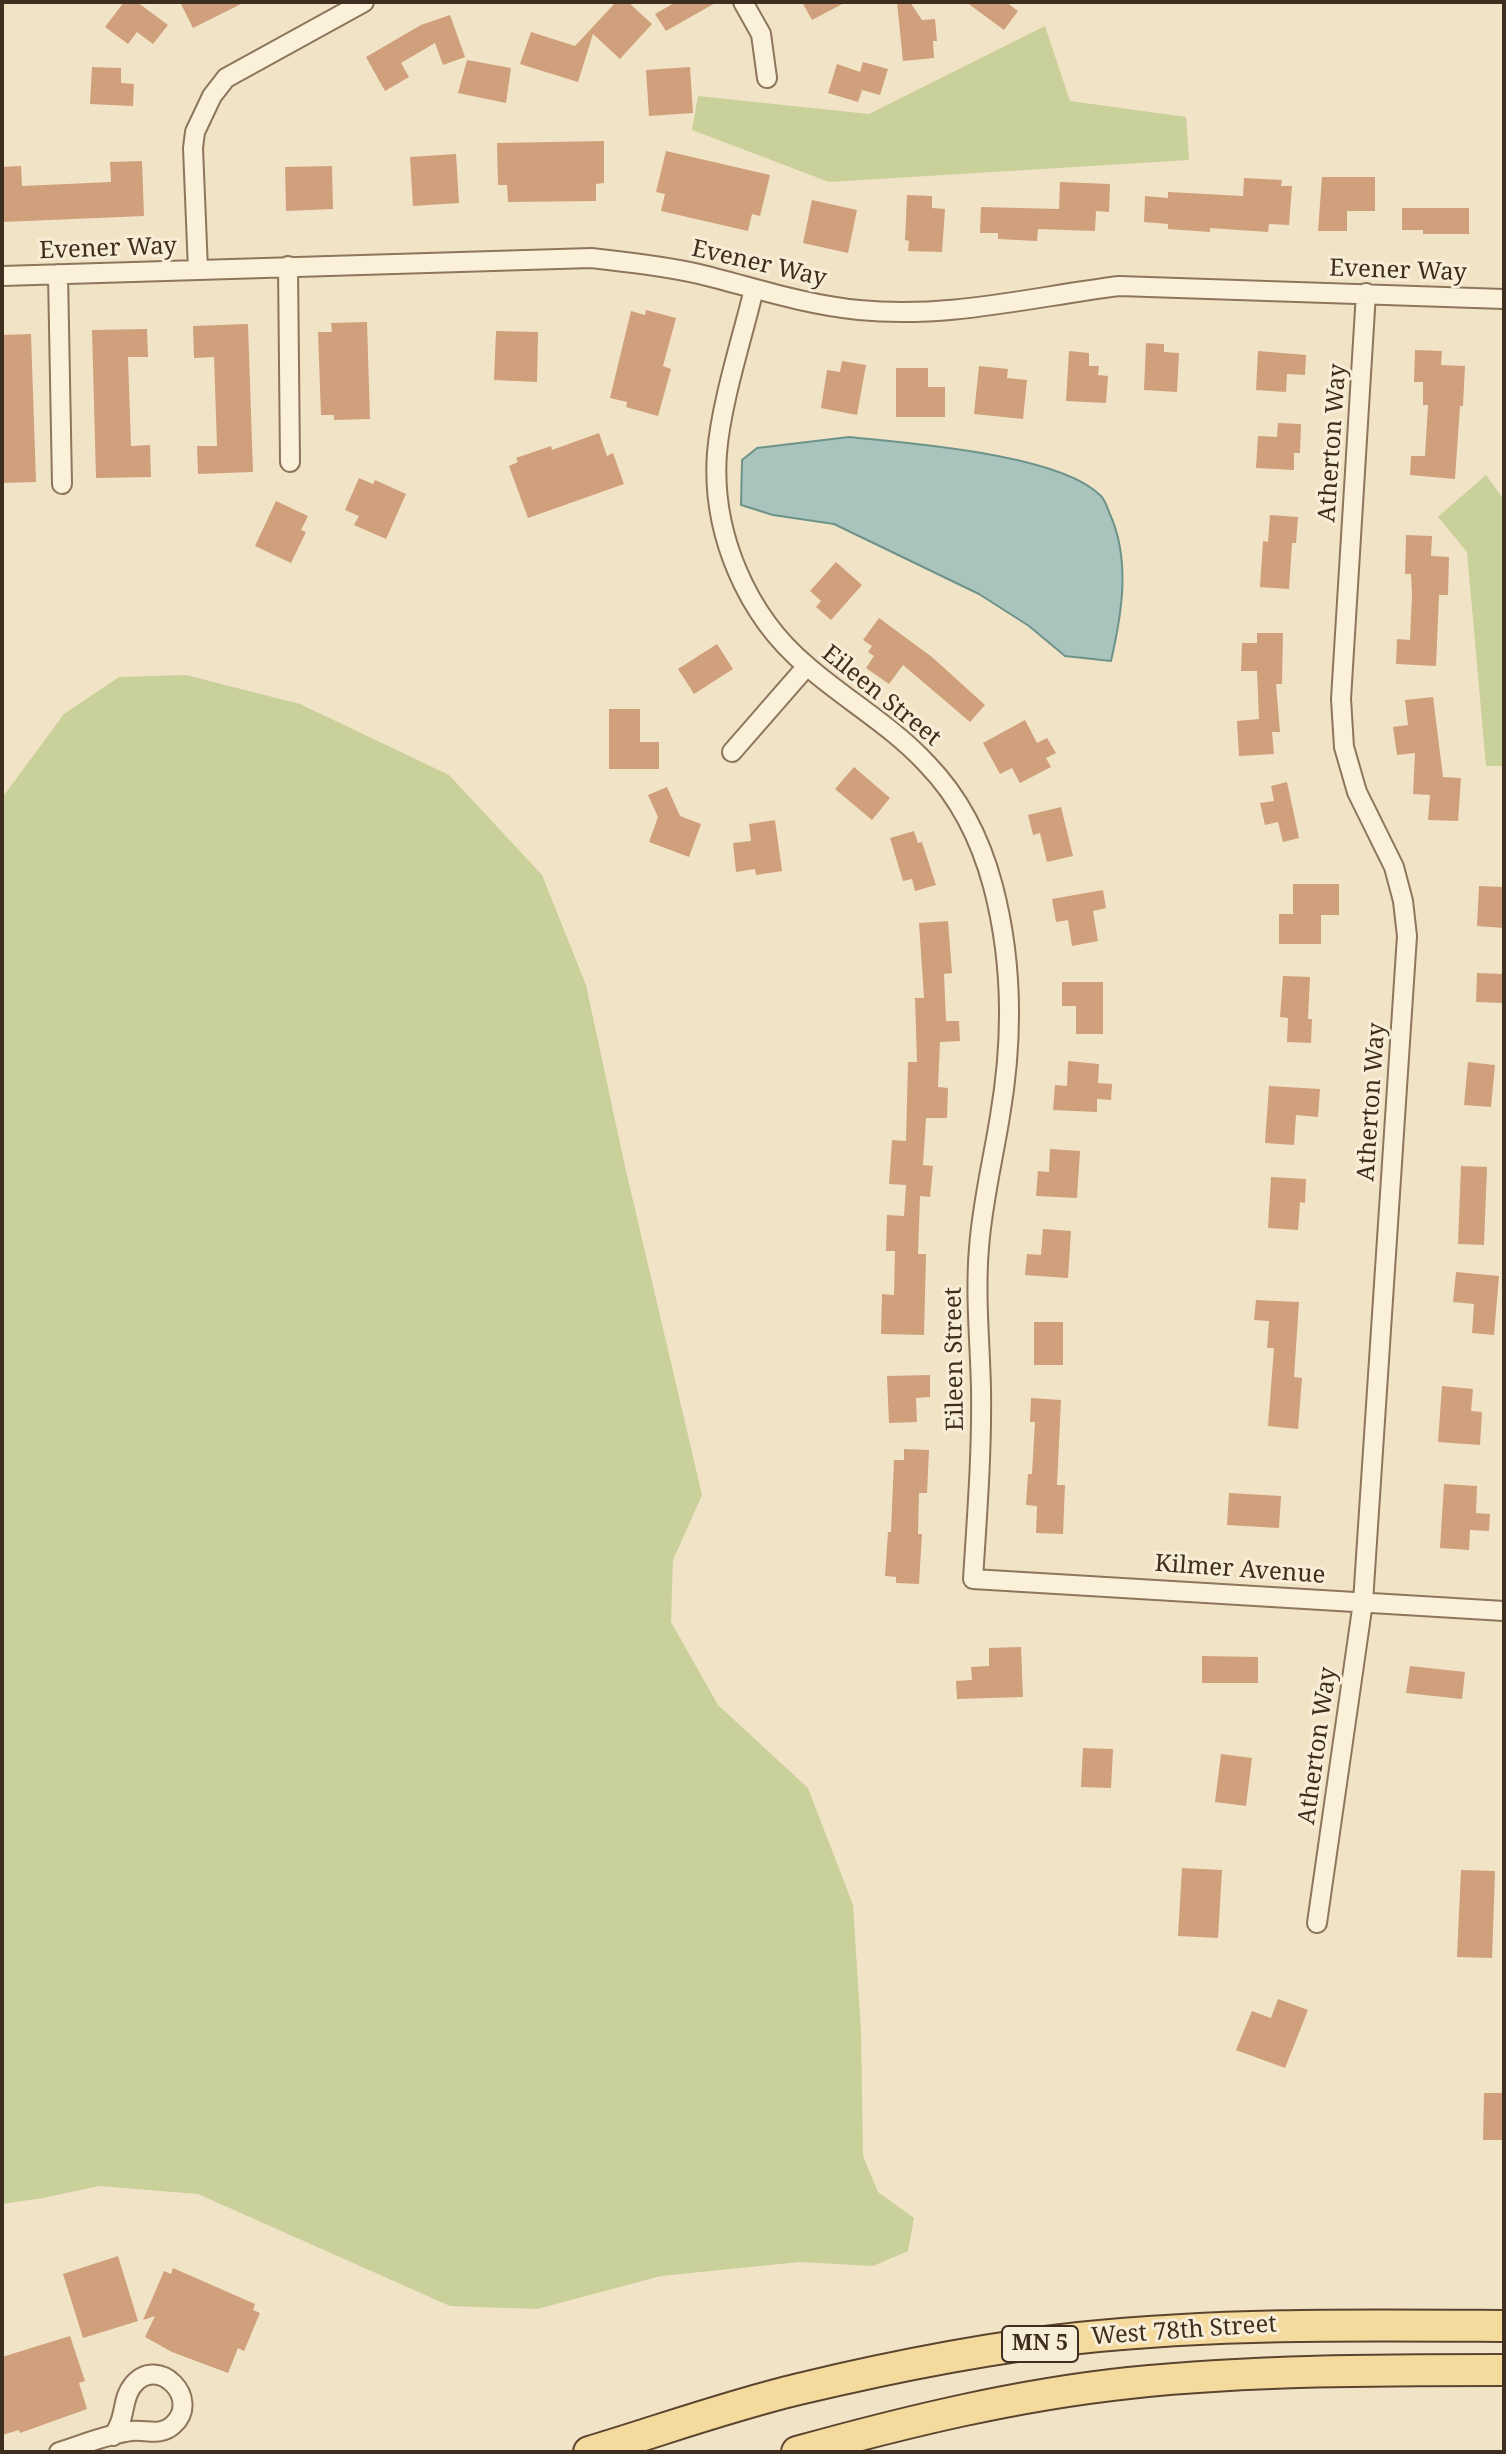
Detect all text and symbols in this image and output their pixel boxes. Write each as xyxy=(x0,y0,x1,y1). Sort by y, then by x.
street label: Evener Way xyxy=(39,232,177,266)
street label: Evener Way xyxy=(689,234,829,294)
street label: Evener Way xyxy=(1329,254,1467,288)
street label: Atherton Way xyxy=(1313,363,1353,523)
street label: Eileen Street xyxy=(816,639,946,753)
street label: Atherton Way xyxy=(1352,1022,1392,1182)
street label: Eileen Street xyxy=(939,1287,971,1431)
street label: Kilmer Avenue xyxy=(1154,1550,1326,1590)
street label: Atherton Way xyxy=(1293,1665,1343,1827)
street label: West 78th Street xyxy=(1090,2310,1278,2352)
road number: MN 5 xyxy=(1002,2326,1078,2362)

